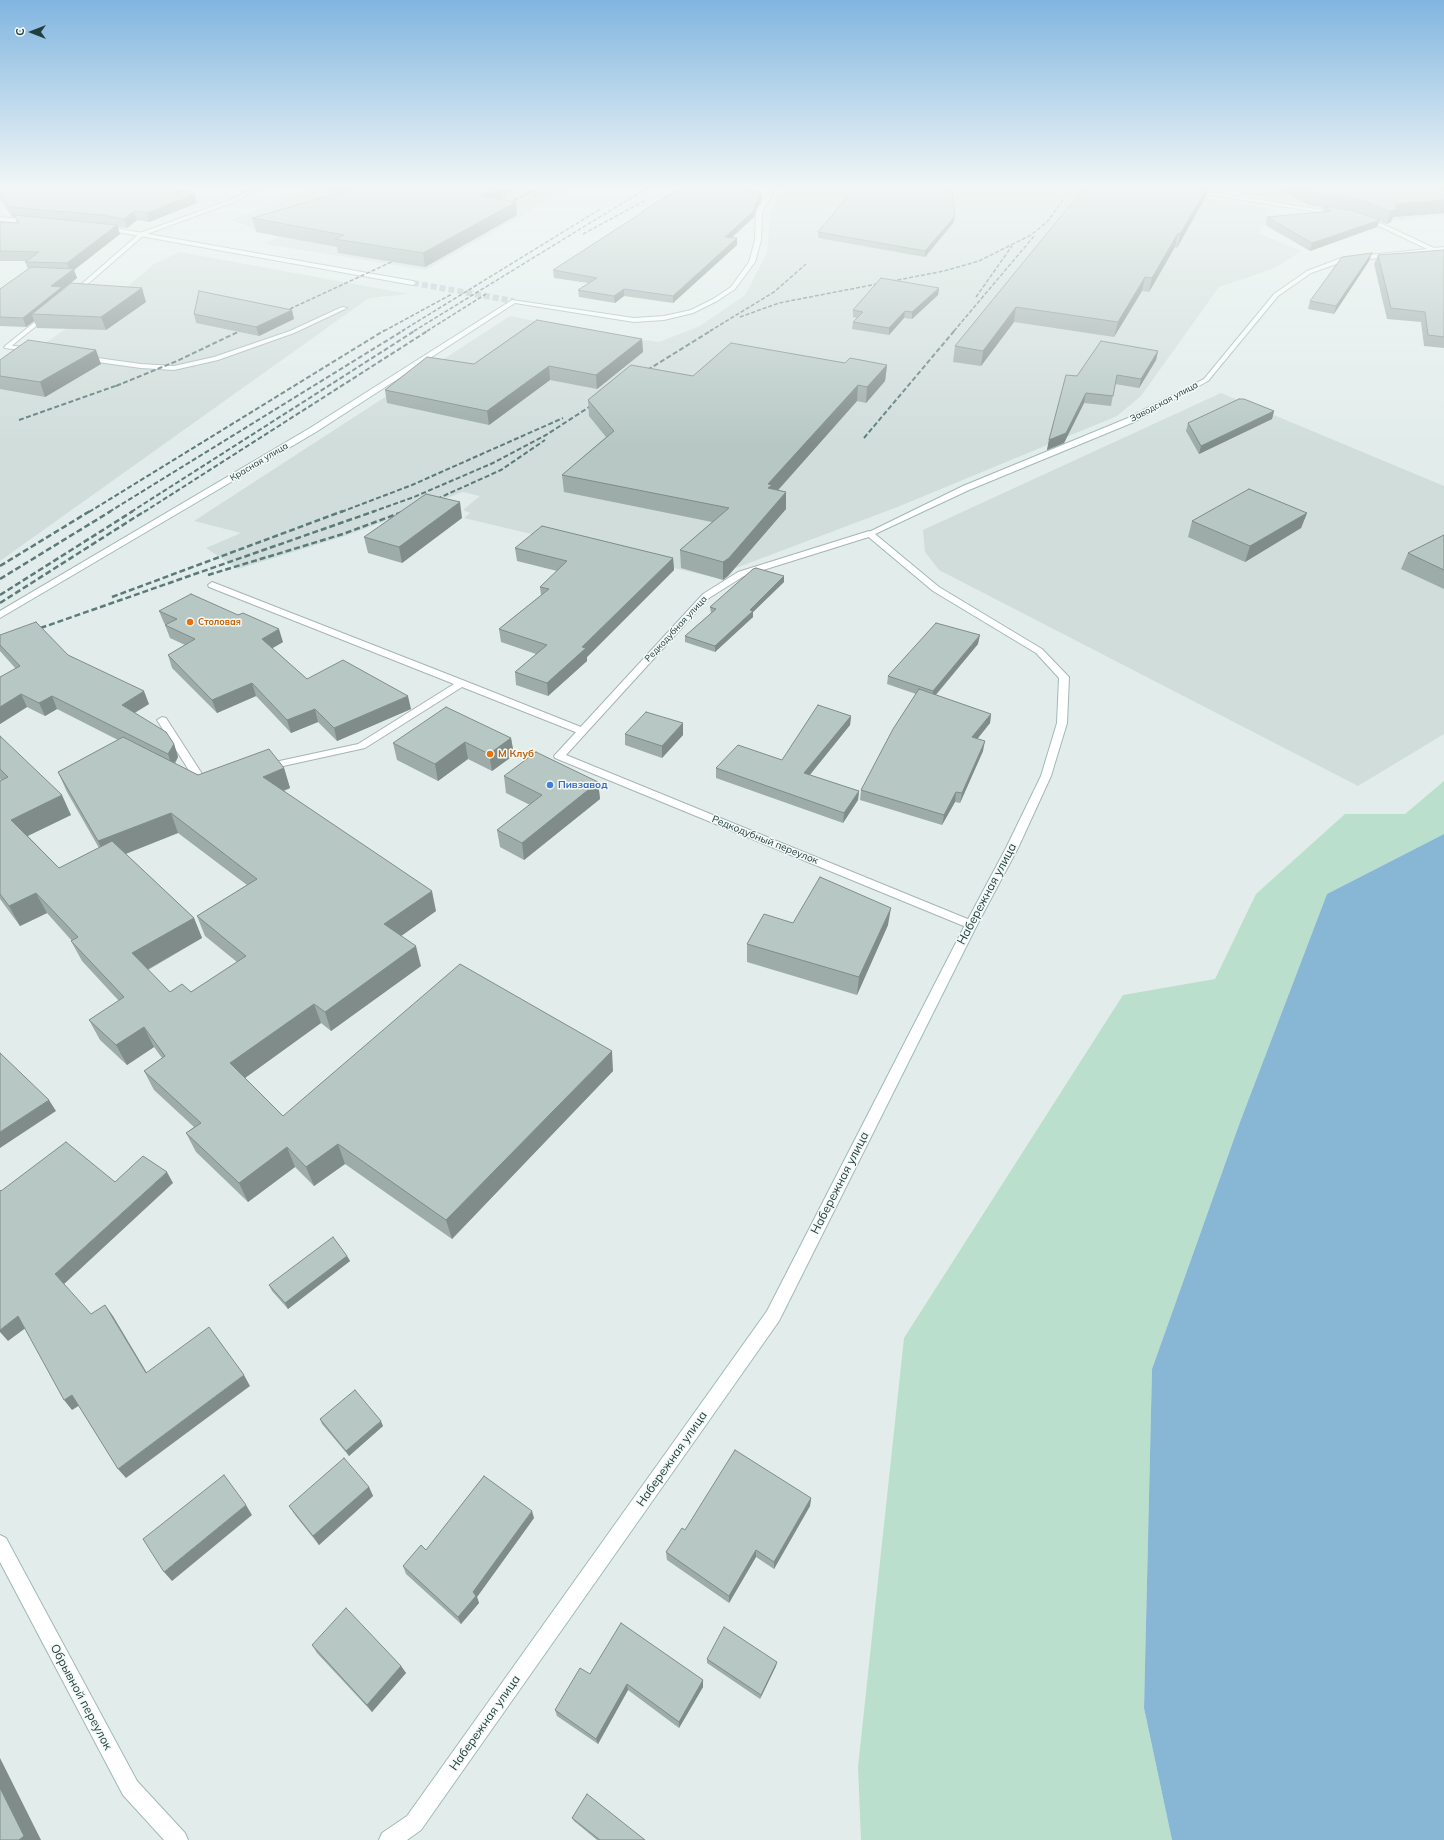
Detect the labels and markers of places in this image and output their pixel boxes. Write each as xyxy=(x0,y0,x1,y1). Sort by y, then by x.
marker: Столовая xyxy=(185,617,195,627)
place label: Столовая xyxy=(198,617,241,627)
place label: М Клуб xyxy=(498,748,534,760)
marker: М Клуб xyxy=(485,749,495,759)
place label: Пивзавод xyxy=(558,779,607,791)
marker: Пивзавод xyxy=(545,780,555,790)

